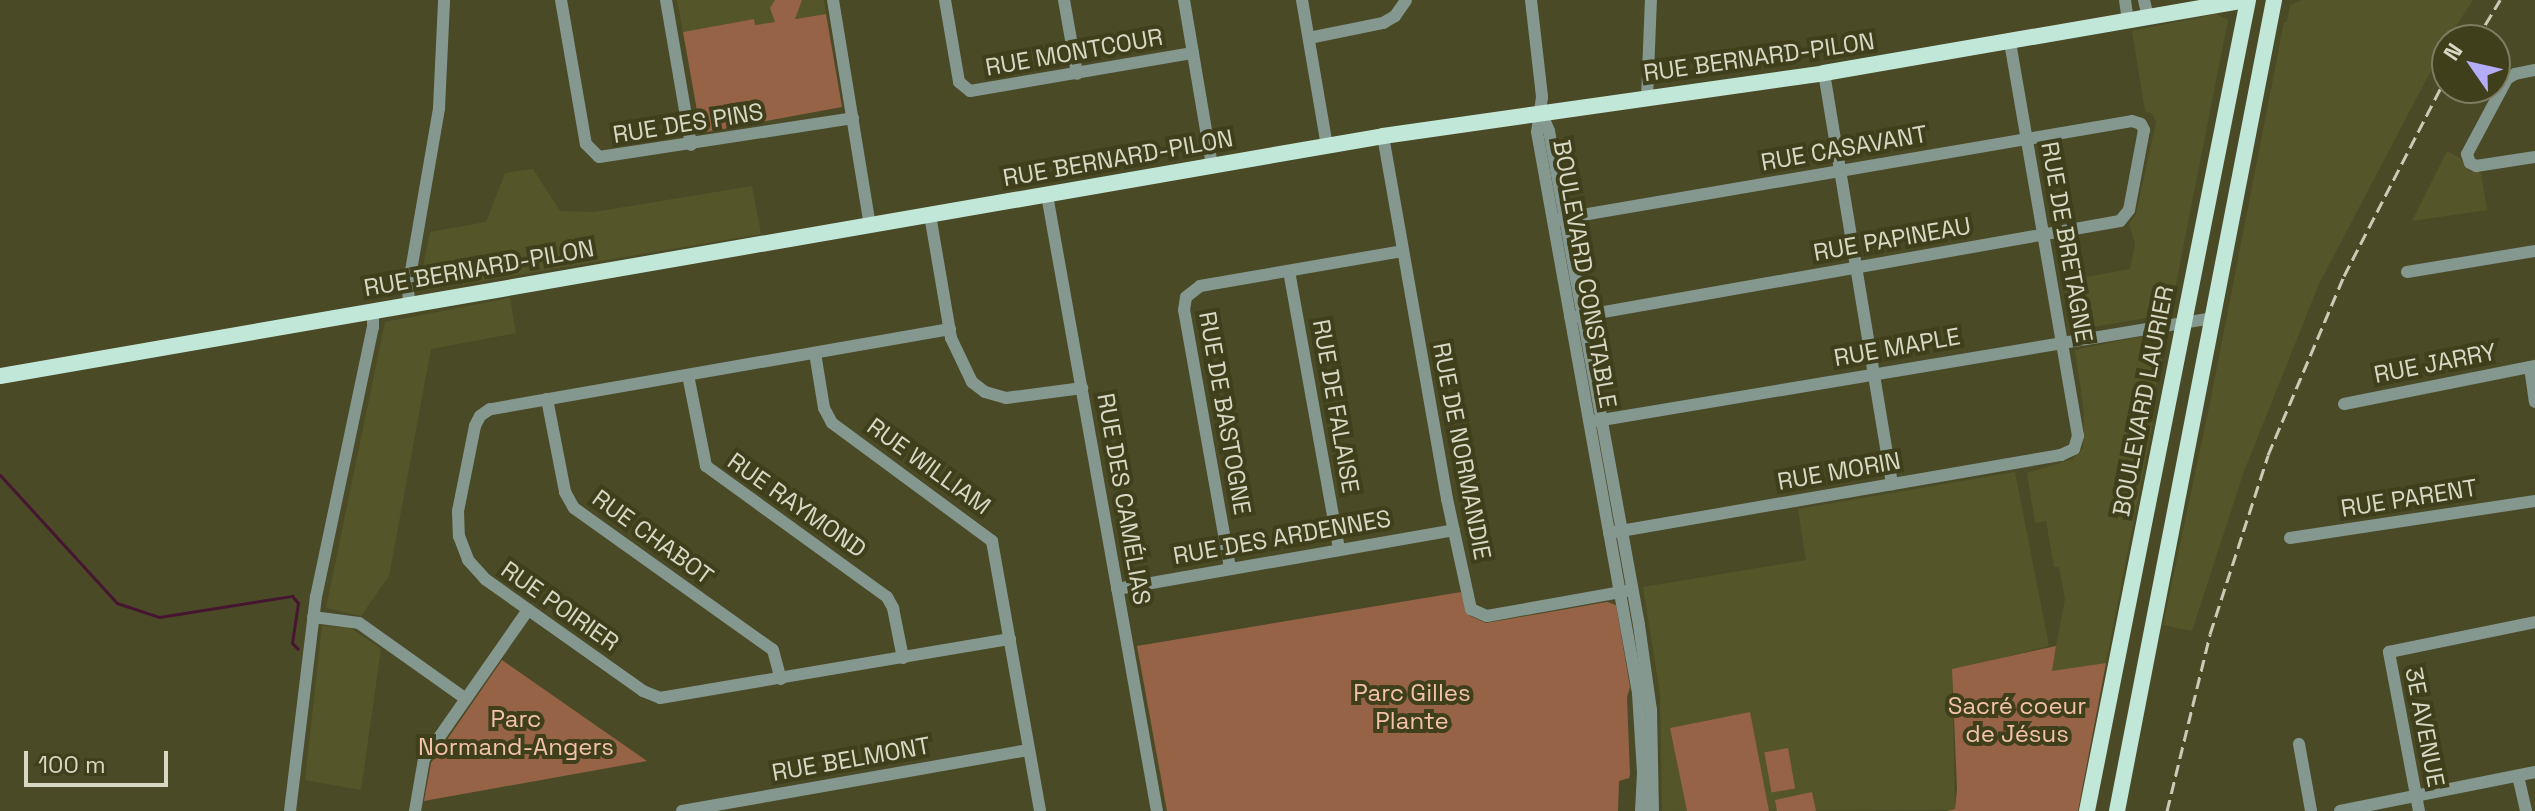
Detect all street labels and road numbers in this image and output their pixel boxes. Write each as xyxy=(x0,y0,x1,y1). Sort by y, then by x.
street label: RUE MONTCOUR xyxy=(983,22,1165,82)
street label: RUE BERNARD-PILON xyxy=(1641,27,1877,87)
street label: RUE DES PINS xyxy=(611,97,765,149)
street label: RUE CASAVANT xyxy=(1759,119,1929,177)
street label: RUE BERNARD-PILON xyxy=(1001,124,1235,192)
street label: BOULEVARD CONSTABLE xyxy=(1547,138,1623,410)
street label: RUE DE BRETAGNE xyxy=(2035,139,2099,345)
street label: RUE PAPINEAU xyxy=(1811,211,1973,267)
street label: RUE BERNARD-PILON xyxy=(362,234,596,302)
street label: BOULEVARD LAURIER xyxy=(2107,283,2179,519)
street label: RUE DE BASTOGNE xyxy=(1193,309,1257,517)
street label: RUE DE FALAISE xyxy=(1307,317,1365,495)
street label: RUE MAPLE xyxy=(1832,322,1962,372)
street label: RUE JARRY xyxy=(2371,337,2499,389)
street label: RUE DE NORMANDIE xyxy=(1427,340,1497,562)
street label: RUE DES CAMÉLIAS xyxy=(1091,391,1157,607)
street label: RUE WILLIAM xyxy=(862,412,996,520)
street label: RUE MORIN xyxy=(1775,446,1903,496)
street label: RUE RAYMOND xyxy=(722,447,872,563)
street label: RUE PARENT xyxy=(2339,473,2479,523)
street label: RUE CHABOT xyxy=(587,484,719,590)
street label: RUE DES ARDENNES xyxy=(1171,504,1393,570)
street label: RUE POIRIER xyxy=(496,555,624,657)
street label: 3E AVENUE xyxy=(2399,664,2451,790)
street label: RUE BELMONT xyxy=(770,731,932,787)

